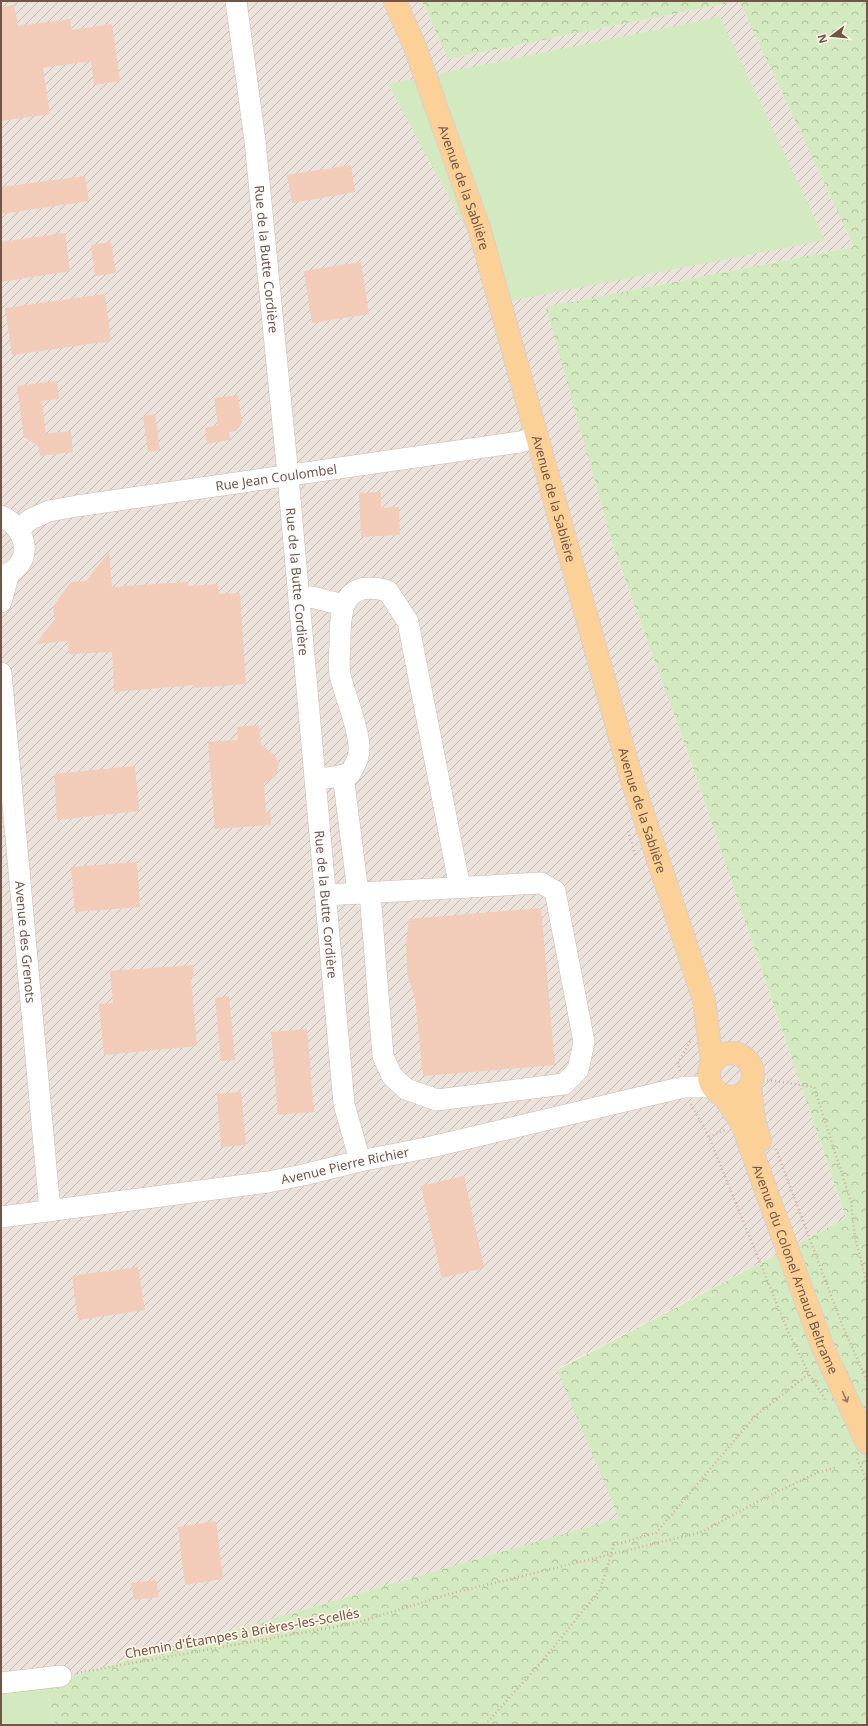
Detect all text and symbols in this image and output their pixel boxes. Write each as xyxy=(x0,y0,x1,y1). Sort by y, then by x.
north arrow xyxy=(812,16,852,56)
text: N xyxy=(813,33,830,45)
street label: Avenue de la Sablière xyxy=(434,123,494,252)
street label: Rue de la Butte Cordière xyxy=(250,184,283,334)
street label: Avenue de la Sablière xyxy=(528,433,580,564)
street label: Rue Jean Coulombel xyxy=(214,460,338,495)
street label: Rue de la Butte Cordière xyxy=(282,507,313,657)
street label: Avenue de la Sablière xyxy=(614,745,671,875)
street label: Rue de la Butte Cordière xyxy=(311,830,342,979)
street label: Avenue des Grenots xyxy=(11,880,40,1004)
street label: Avenue Pierre Richier xyxy=(279,1142,411,1188)
street label: Avenue du Colonel Arnaud Beltrame xyxy=(748,1162,843,1377)
one-way arrow xyxy=(842,1390,849,1402)
street label: Chemin d'Étampes à Brières-les-Scellés xyxy=(123,1603,361,1663)

